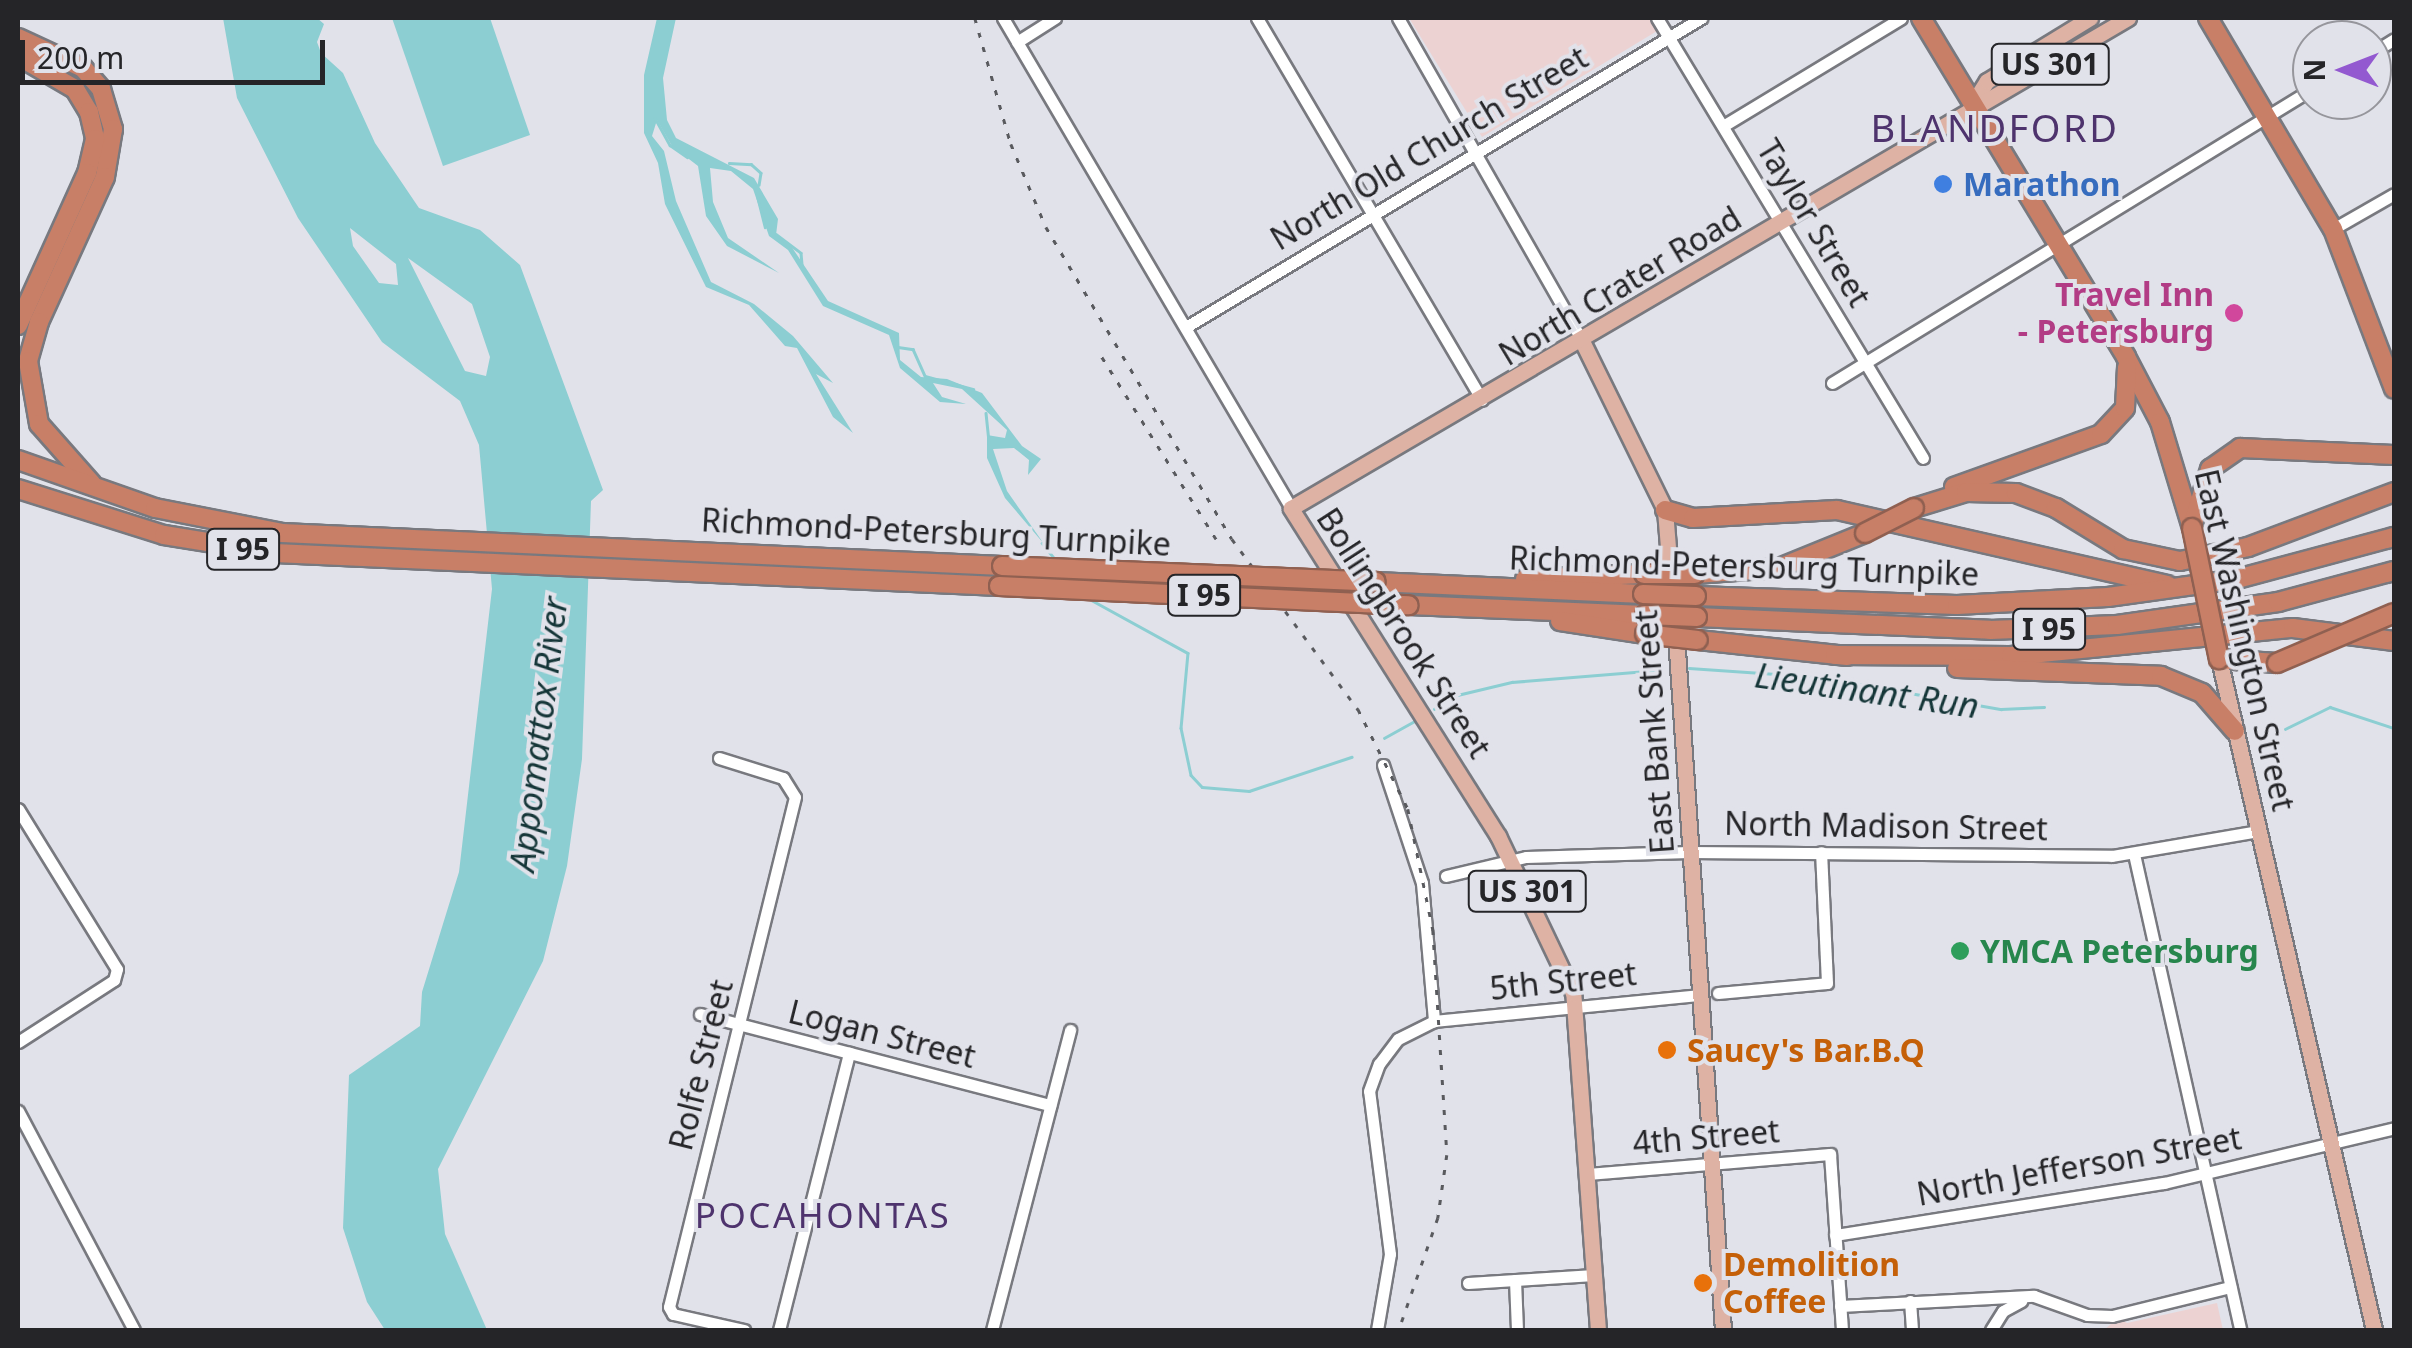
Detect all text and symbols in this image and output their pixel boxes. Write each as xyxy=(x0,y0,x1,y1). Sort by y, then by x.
scale bar xyxy=(25,20,330,82)
north arrow xyxy=(2292,20,2392,120)
text: 200 m xyxy=(37,37,124,78)
street label: North Old Church Street xyxy=(1264,38,1594,258)
road number: US 301 xyxy=(1990,39,2110,89)
text: N xyxy=(2295,59,2333,81)
district label: BLANDFORD xyxy=(1871,105,2119,151)
street label: Taylor Street xyxy=(1749,133,1879,313)
place label: Marathon xyxy=(1963,165,2121,203)
marker: Marathon xyxy=(1932,173,1954,195)
street label: North Crater Road xyxy=(1492,199,1748,373)
place label: Travel Inn - Petersburg xyxy=(2018,276,2214,351)
marker: Travel Inn - Petersburg xyxy=(2223,302,2245,324)
street label: East Washington Street xyxy=(2187,466,2303,814)
street label: Richmond-Petersburg Turnpike xyxy=(700,501,1172,563)
street label: Bollingbrook Street xyxy=(1309,501,1499,765)
road number: I 95 xyxy=(206,524,280,574)
street label: Richmond-Petersburg Turnpike xyxy=(1508,539,1980,593)
road number: I 95 xyxy=(1166,570,1242,620)
water label: Appomattox River xyxy=(500,594,576,874)
road number: I 95 xyxy=(2012,604,2086,654)
street label: East Bank Street xyxy=(1626,609,1682,855)
water label: Lieutinant Run xyxy=(1752,653,1982,727)
street label: North Madison Street xyxy=(1724,804,2048,848)
road number: US 301 xyxy=(1467,866,1587,916)
place label: YMCA Petersburg xyxy=(1980,932,2259,970)
marker: YMCA Petersburg xyxy=(1949,940,1971,962)
street label: 5th Street xyxy=(1488,954,1638,1008)
street label: Rolfe Street xyxy=(661,976,741,1154)
street label: Logan Street xyxy=(785,992,979,1076)
place label: Saucy's Bar.B.Q xyxy=(1687,1031,1925,1069)
marker: Saucy's Bar.B.Q xyxy=(1656,1039,1678,1061)
street label: 4th Street xyxy=(1631,1111,1781,1163)
street label: North Jefferson Street xyxy=(1914,1119,2244,1213)
district label: POCAHONTAS xyxy=(695,1194,951,1236)
place label: Demolition Coffee xyxy=(1723,1246,1900,1321)
marker: Demolition Coffee xyxy=(1692,1272,1714,1294)

